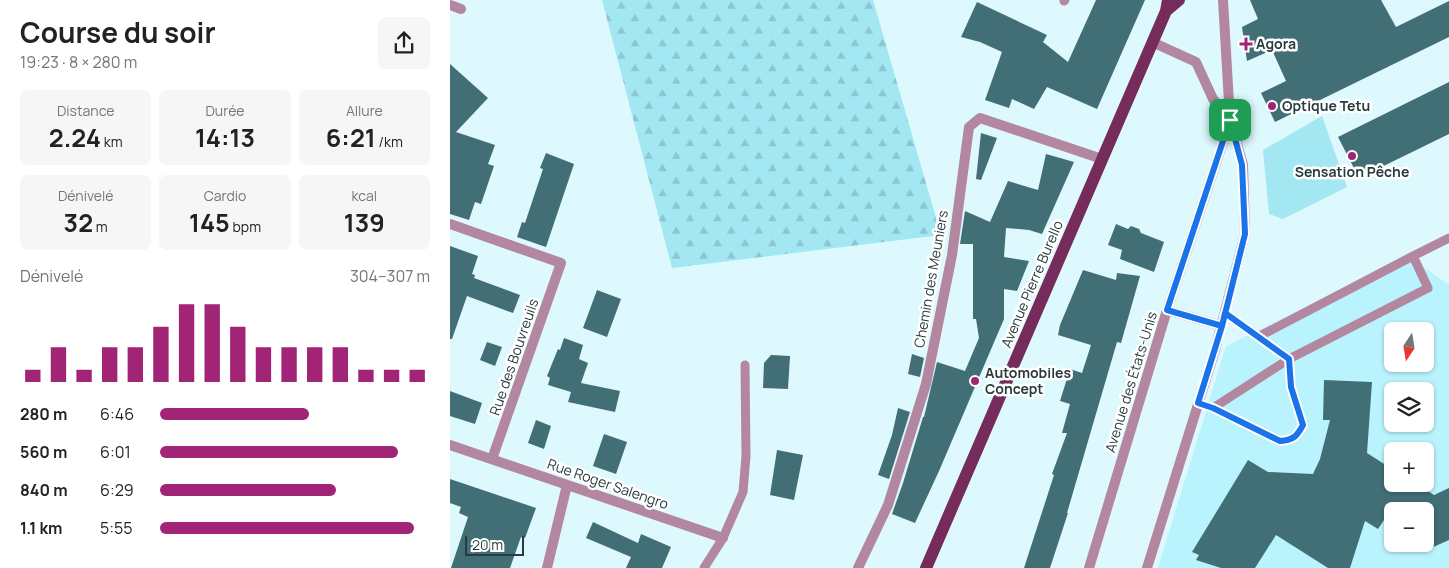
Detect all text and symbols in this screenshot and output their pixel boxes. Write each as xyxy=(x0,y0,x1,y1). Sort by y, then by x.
text: Course du soir xyxy=(20,13,216,51)
button: share xyxy=(378,17,430,69)
place label: Agora xyxy=(1256,34,1296,53)
marker: Agora xyxy=(1240,38,1252,50)
text: 19:23 · 8 × 280 m xyxy=(20,51,137,73)
place label: Optique Tetu xyxy=(1282,96,1370,115)
pin xyxy=(1209,99,1251,141)
marker: Optique Tetu xyxy=(1266,100,1278,112)
text: Distance xyxy=(57,101,114,120)
text: Durée xyxy=(205,101,245,120)
text: Allure xyxy=(346,101,383,120)
icon: arrive xyxy=(1216,106,1244,134)
text: 2.24 xyxy=(49,120,101,155)
text: 14:13 xyxy=(195,120,255,155)
text: 6:21 xyxy=(326,120,376,155)
text: km xyxy=(101,132,123,151)
text: /km xyxy=(376,132,403,151)
marker: Sensation Pêche xyxy=(1346,150,1358,162)
place label: Sensation Pêche xyxy=(1295,162,1409,181)
text: Dénivelé xyxy=(58,186,113,205)
text: Cardio xyxy=(204,186,246,205)
text: kcal xyxy=(352,186,377,205)
text: 32 xyxy=(64,205,93,240)
text: 145 xyxy=(189,205,230,240)
text: 139 xyxy=(344,205,385,240)
street label: Chemin des Meuniers xyxy=(909,209,952,349)
text: m xyxy=(93,217,108,236)
text: bpm xyxy=(230,217,261,236)
street label: Avenue Pierre Burello xyxy=(996,217,1067,350)
text: Dénivelé xyxy=(20,265,83,287)
text: 304–307 m xyxy=(350,265,430,287)
street label: Rue des Bouvreuils xyxy=(485,296,542,418)
street label: Avenue des États-Unis xyxy=(1100,309,1161,455)
north arrow xyxy=(1384,322,1434,372)
map controls xyxy=(1384,322,1434,552)
place label: Automobiles Concept xyxy=(985,363,1072,398)
marker: Automobiles Concept xyxy=(969,375,981,387)
button: layers xyxy=(1384,382,1434,432)
text: 280 m xyxy=(20,403,67,425)
text: 6:46 xyxy=(100,403,134,425)
text: 560 m xyxy=(20,441,67,463)
text: 6:01 xyxy=(100,441,131,463)
button: + xyxy=(1384,442,1434,492)
street label: Rue Roger Salengro xyxy=(545,454,671,513)
text: 840 m xyxy=(20,479,68,501)
text: 6:29 xyxy=(100,479,134,501)
button: − xyxy=(1384,502,1434,552)
text: 1.1 km xyxy=(20,517,63,539)
text: 5:55 xyxy=(100,517,133,539)
scale bar xyxy=(465,533,524,556)
text: 20 m xyxy=(472,535,503,554)

